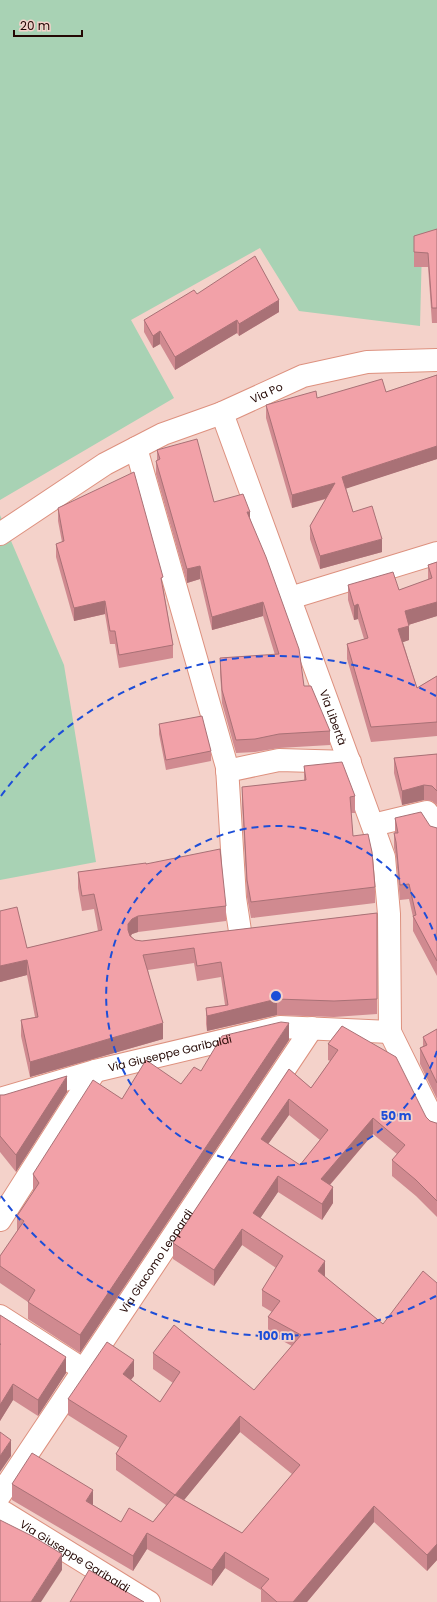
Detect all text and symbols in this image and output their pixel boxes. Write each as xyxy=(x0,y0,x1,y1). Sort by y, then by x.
scale bar xyxy=(14,12,82,38)
text: 20 m xyxy=(20,17,50,34)
street label: Via Po xyxy=(248,378,285,407)
street label: Via Libertà xyxy=(316,687,350,747)
centre of rings xyxy=(269,989,283,1003)
street label: Via Giuseppe Garibaldi xyxy=(106,1031,234,1076)
text: 50 m xyxy=(381,1107,412,1124)
street label: Via Giacomo Leopardi xyxy=(116,1206,197,1317)
text: 100 m xyxy=(258,1327,294,1344)
street label: Via Giuseppe Garibaldi xyxy=(17,1516,133,1596)

